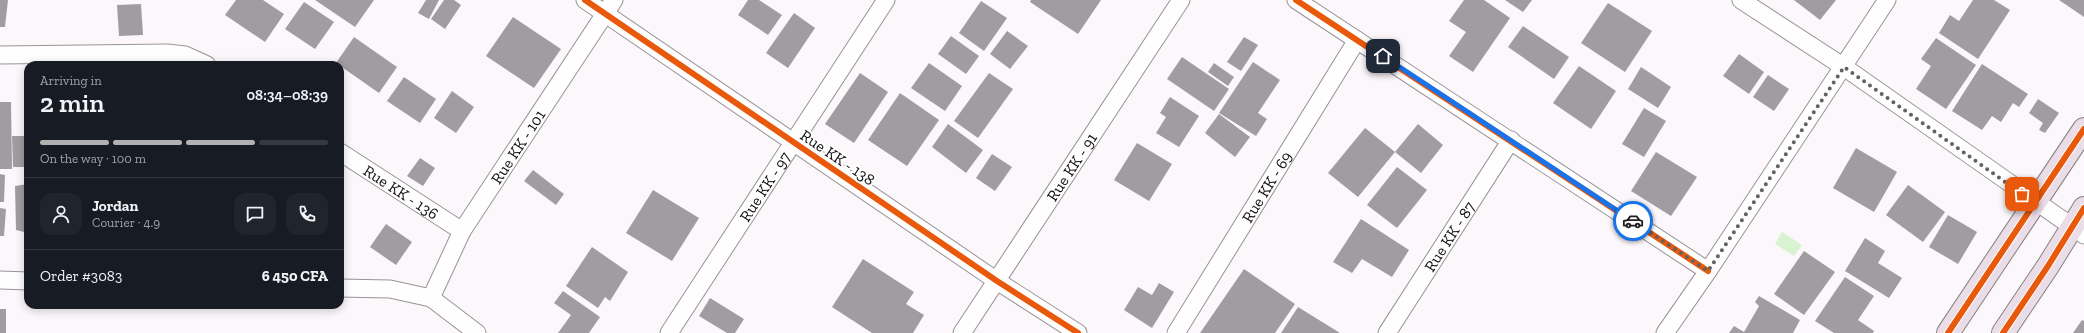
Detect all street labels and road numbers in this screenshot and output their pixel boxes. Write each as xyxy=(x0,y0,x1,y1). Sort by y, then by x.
street label: Rue KK - 101 xyxy=(487,106,549,187)
street label: Rue KK - 138 xyxy=(797,126,879,189)
street label: Rue KK - 91 xyxy=(1042,129,1101,205)
street label: Rue KK - 97 xyxy=(735,148,795,225)
street label: Rue KK - 69 xyxy=(1238,148,1296,226)
street label: Rue KK - 136 xyxy=(360,161,442,223)
street label: Rue KK - 87 xyxy=(1420,198,1479,275)

